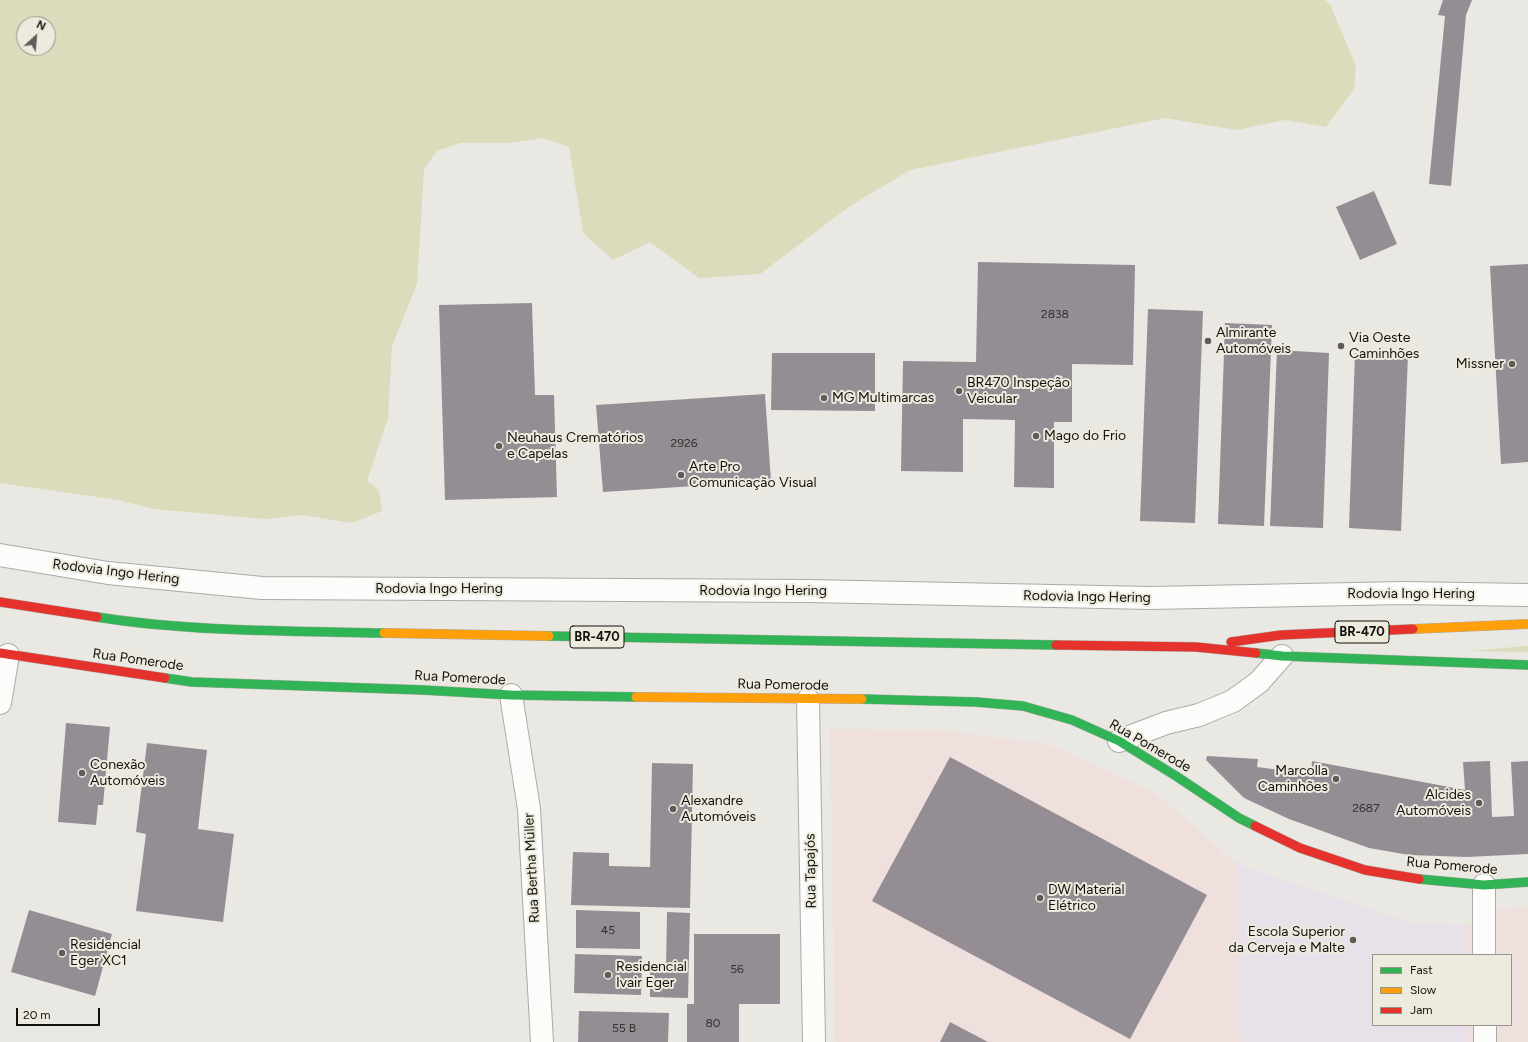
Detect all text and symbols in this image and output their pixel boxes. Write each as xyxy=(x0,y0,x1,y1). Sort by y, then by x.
north arrow xyxy=(16,16,56,56)
text: N xyxy=(34,18,48,33)
house number: 2838 xyxy=(1041,307,1069,321)
place label: Almirante Automóveis xyxy=(1216,325,1291,358)
place label: Via Oeste Caminhões xyxy=(1349,330,1419,362)
marker: Almirante Automóveis xyxy=(1203,336,1213,346)
marker: Via Oeste Caminhões xyxy=(1336,341,1346,351)
place label: Missner xyxy=(1456,356,1504,372)
marker: Missner xyxy=(1507,359,1517,369)
place label: BR470 Inspeção Veicular xyxy=(967,375,1070,408)
marker: BR470 Inspeção Veicular xyxy=(954,386,964,396)
place label: MG Multimarcas xyxy=(832,390,934,406)
marker: MG Multimarcas xyxy=(819,393,829,403)
place label: Mago do Frio xyxy=(1044,428,1126,444)
place label: Neuhaus Crematórios e Capelas xyxy=(507,430,644,462)
marker: Mago do Frio xyxy=(1031,431,1041,441)
house number: 2926 xyxy=(671,436,697,450)
marker: Neuhaus Crematórios e Capelas xyxy=(494,441,504,451)
place label: Arte Pro Comunicação Visual xyxy=(689,459,816,492)
marker: Arte Pro Comunicação Visual xyxy=(676,470,686,480)
street label: Rodovia Ingo Hering xyxy=(52,556,180,588)
street label: Rodovia Ingo Hering xyxy=(375,581,503,597)
street label: Rodovia Ingo Hering xyxy=(699,583,827,599)
street label: Rodovia Ingo Hering xyxy=(1347,586,1475,602)
street label: Rodovia Ingo Hering xyxy=(1023,587,1151,607)
road number: BR-470 xyxy=(1335,621,1389,643)
road number: BR-470 xyxy=(570,626,624,648)
street label: Rua Pomerode xyxy=(92,645,184,675)
street label: Rua Pomerode xyxy=(414,667,506,689)
street label: Rua Pomerode xyxy=(737,676,829,694)
street label: Rua Pomerode xyxy=(1106,716,1194,776)
place label: Conexão Automóveis xyxy=(90,757,165,790)
place label: Marcolla Caminhões xyxy=(1258,763,1328,796)
marker: Conexão Automóveis xyxy=(77,768,87,778)
marker: Marcolla Caminhões xyxy=(1331,774,1341,784)
place label: Alcides Automóveis xyxy=(1396,787,1471,820)
place label: Alexandre Automóveis xyxy=(681,793,756,826)
marker: Alcides Automóveis xyxy=(1474,798,1484,808)
house number: 2687 xyxy=(1352,801,1380,815)
marker: Alexandre Automóveis xyxy=(668,804,678,814)
street label: Rua Bertha Müller xyxy=(521,813,543,923)
street label: Rua Tapajós xyxy=(802,833,820,909)
street label: Rua Pomerode xyxy=(1406,854,1498,878)
place label: DW Material Elétrico xyxy=(1048,882,1124,914)
marker: DW Material Elétrico xyxy=(1035,893,1045,903)
house number: 45 xyxy=(601,923,615,937)
place label: Escola Superior da Cerveja e Malte xyxy=(1229,924,1345,956)
marker: Escola Superior da Cerveja e Malte xyxy=(1348,935,1358,945)
place label: Residencial Eger XC1 xyxy=(70,937,141,970)
marker: Residencial Eger XC1 xyxy=(57,948,67,958)
legend xyxy=(1372,954,1512,1026)
place label: Residencial Ivair Eger xyxy=(616,959,687,992)
house number: 56 xyxy=(730,962,744,976)
text: Fast xyxy=(1410,963,1433,977)
marker: Residencial Ivair Eger xyxy=(603,970,613,980)
text: Slow xyxy=(1410,983,1436,997)
scale bar xyxy=(18,1000,102,1026)
text: Jam xyxy=(1410,1003,1433,1017)
text: 20 m xyxy=(23,1008,51,1022)
house number: 80 xyxy=(705,1016,721,1030)
house number: 55 B xyxy=(612,1021,636,1035)

